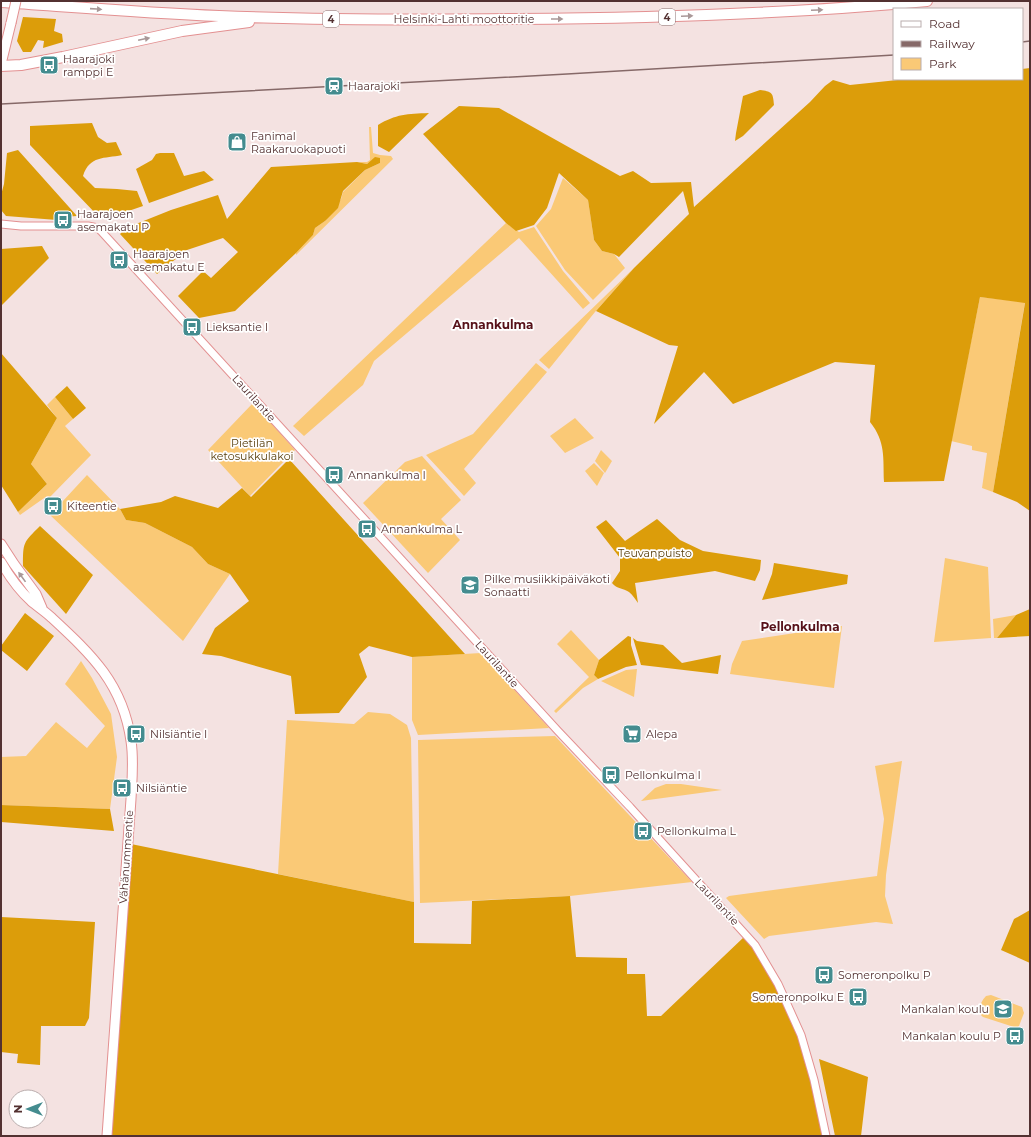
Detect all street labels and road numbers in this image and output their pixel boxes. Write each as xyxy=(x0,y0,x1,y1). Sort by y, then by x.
road number: 4 xyxy=(659,9,675,25)
road number: 4 xyxy=(323,11,339,27)
street label: Helsinki-Lahti moottoritie xyxy=(394,12,535,26)
street label: Laurilantie xyxy=(229,372,279,425)
street label: Laurilantie xyxy=(472,638,522,691)
street label: Vähänummentie xyxy=(116,809,136,904)
street label: Laurilantie xyxy=(692,876,742,928)

